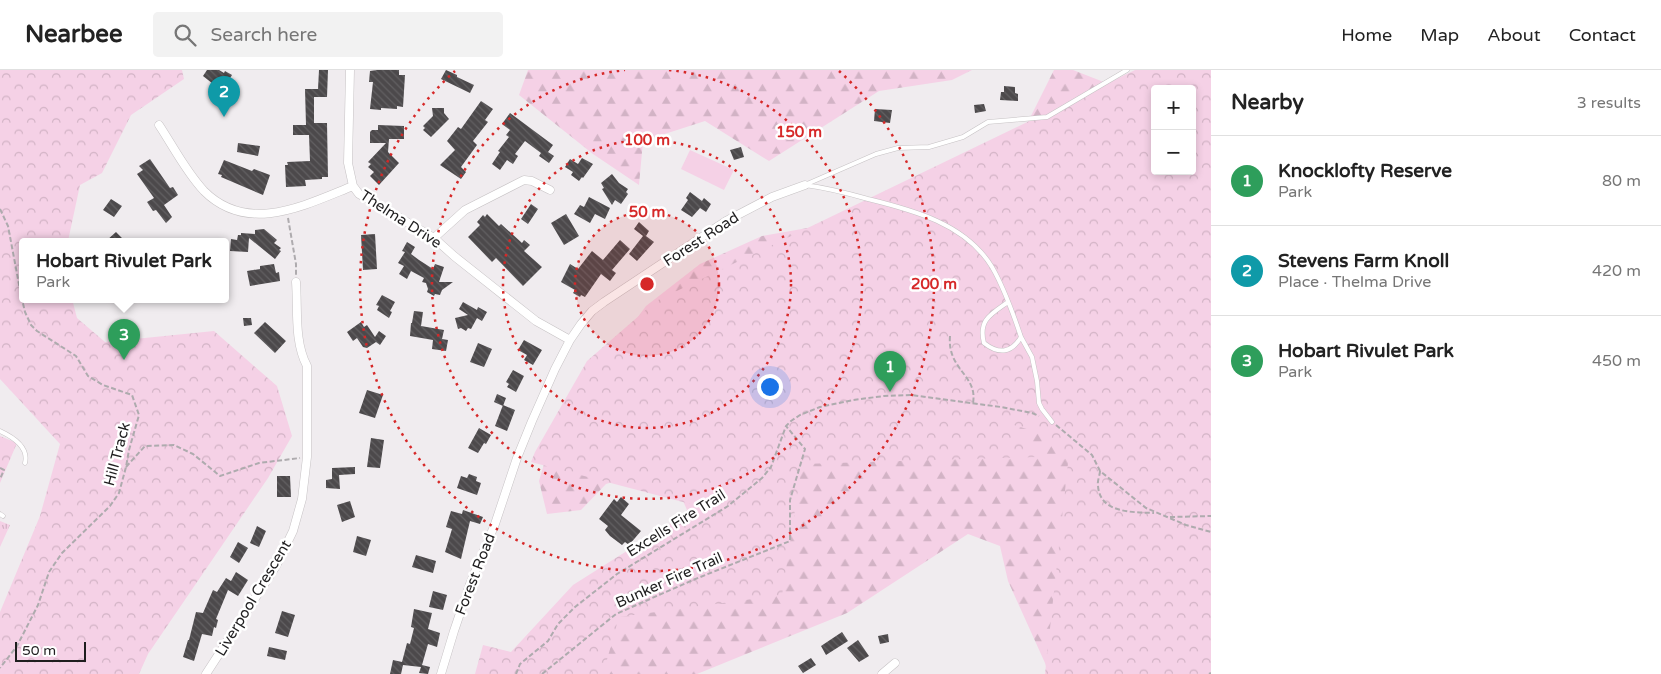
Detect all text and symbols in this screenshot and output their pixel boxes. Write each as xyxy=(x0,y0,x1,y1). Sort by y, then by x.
search box xyxy=(153,12,503,57)
text: Nearbee xyxy=(25,20,123,49)
icon: search xyxy=(171,21,199,49)
text: Search here xyxy=(211,24,317,46)
text: Home xyxy=(1341,24,1392,46)
text: Map xyxy=(1420,24,1459,46)
text: About xyxy=(1487,24,1541,46)
text: Contact xyxy=(1569,24,1636,46)
pin: 2 xyxy=(208,76,240,117)
map controls xyxy=(1151,85,1196,175)
button: + xyxy=(1151,85,1196,130)
text: Nearby xyxy=(1231,90,1304,115)
text: 3 results xyxy=(1577,93,1641,113)
text: 150 m xyxy=(776,123,822,141)
button: − xyxy=(1151,130,1196,175)
text: 100 m xyxy=(624,131,670,149)
text: Knocklofty Reserve xyxy=(1278,160,1452,182)
text: 1 xyxy=(1242,171,1252,191)
text: 80 m xyxy=(1602,171,1641,191)
text: Park xyxy=(1278,182,1312,202)
street label: Thelma Drive xyxy=(357,186,445,252)
text: 50 m xyxy=(629,203,665,221)
street label: Forest Road xyxy=(660,208,742,270)
popup xyxy=(19,238,229,303)
text: Hobart Rivulet Park xyxy=(36,250,212,272)
text: Stevens Farm Knoll xyxy=(1278,250,1449,272)
text: 2 xyxy=(1242,261,1252,281)
text: 420 m xyxy=(1592,261,1641,281)
text: Park xyxy=(36,272,70,292)
text: Place · Thelma Drive xyxy=(1278,272,1431,292)
centre of rings xyxy=(638,275,656,293)
text: 200 m xyxy=(911,275,957,293)
pin: 3 xyxy=(108,319,140,360)
text: Hobart Rivulet Park xyxy=(1278,340,1454,362)
pin: 1 xyxy=(874,351,906,392)
text: 3 xyxy=(1242,351,1252,371)
text: 450 m xyxy=(1592,351,1641,371)
text: Park xyxy=(1278,362,1312,382)
your location xyxy=(757,374,783,400)
street label: Hill Track xyxy=(100,420,134,488)
street label: Excells Fire Trail xyxy=(623,485,729,561)
street label: Forest Road xyxy=(451,531,499,617)
street label: Liverpool Crescent xyxy=(211,536,295,659)
street label: Bunker Fire Trail xyxy=(613,548,725,612)
scale bar xyxy=(15,639,86,662)
text: 50 m xyxy=(22,642,56,659)

